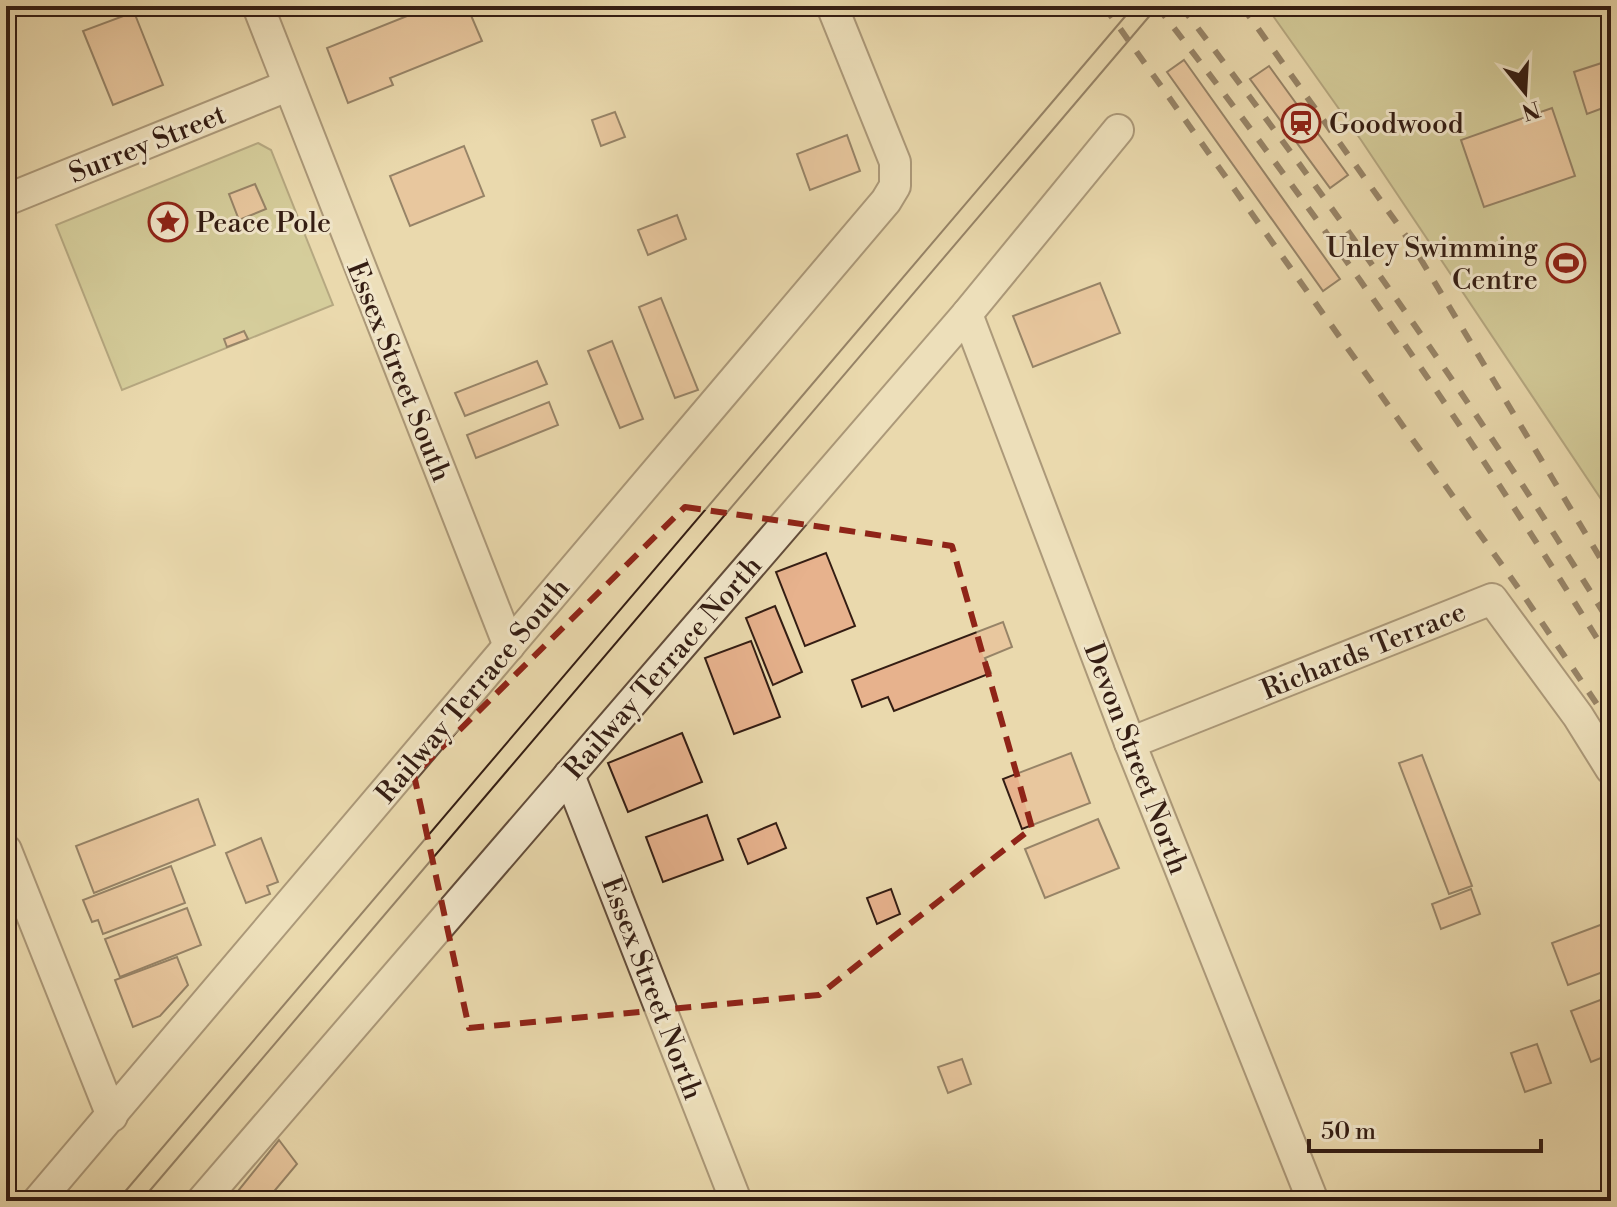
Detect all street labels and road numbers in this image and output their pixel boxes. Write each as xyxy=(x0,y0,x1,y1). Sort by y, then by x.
street label: Surrey Street xyxy=(64,97,231,192)
street label: Essex Street South xyxy=(338,256,459,487)
street label: Railway Terrace North xyxy=(557,549,770,787)
street label: Railway Terrace South xyxy=(369,571,578,811)
street label: Richards Terrace xyxy=(1256,594,1471,708)
street label: Devon Street North xyxy=(1075,638,1196,880)
street label: Essex Street North xyxy=(593,872,710,1105)

